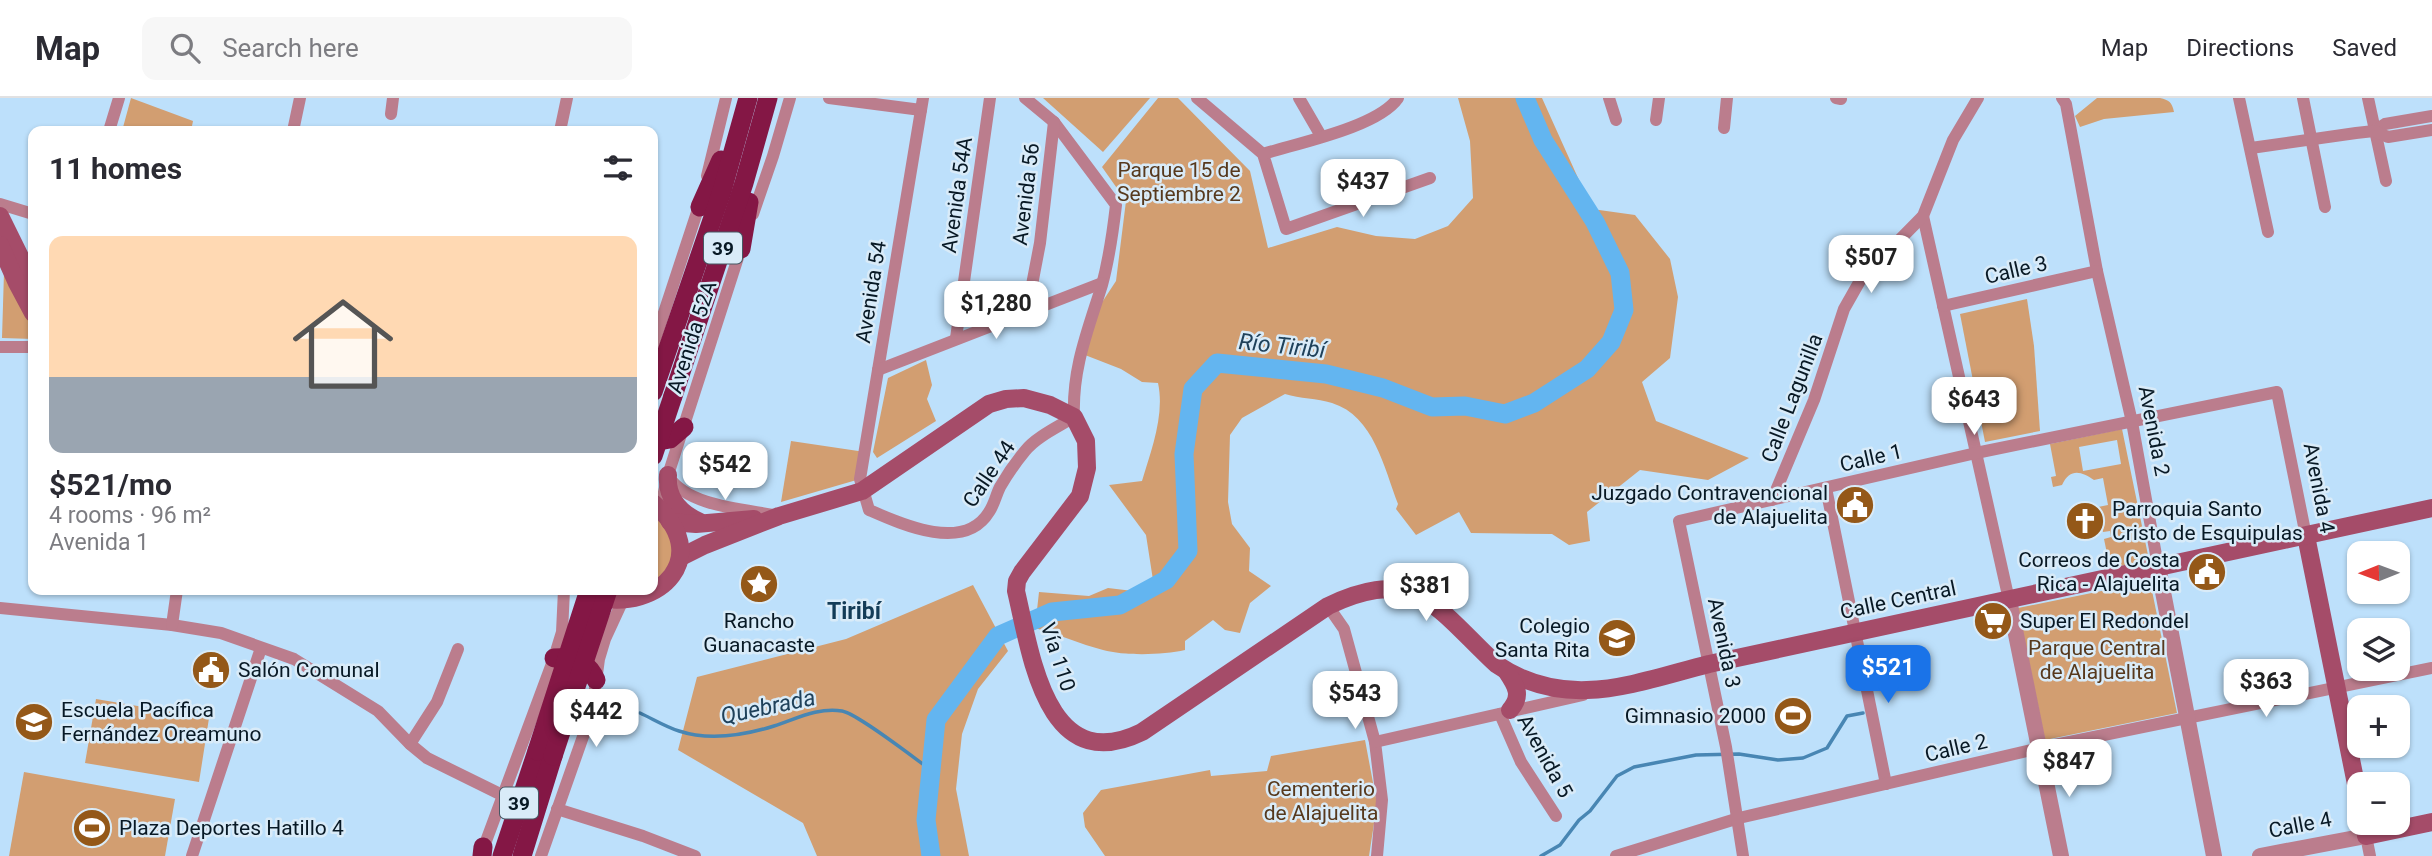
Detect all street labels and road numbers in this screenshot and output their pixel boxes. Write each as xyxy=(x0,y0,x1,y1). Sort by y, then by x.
street label: Avenida 54A xyxy=(937,135,977,255)
street label: Avenida 56 xyxy=(1008,141,1044,247)
road number: 39 xyxy=(704,232,742,264)
street label: Avenida 54 xyxy=(851,239,891,345)
street label: Calle 3 xyxy=(1982,251,2050,289)
street label: Avenida 52A xyxy=(663,277,722,396)
street label: Calle Lagunilla xyxy=(1756,330,1828,466)
street label: Avenida 2 xyxy=(2134,384,2175,478)
street label: Calle 44 xyxy=(958,436,1020,512)
street label: Calle 1 xyxy=(1837,439,1905,477)
street label: Avenida 4 xyxy=(2299,441,2340,535)
street label: Calle Central xyxy=(1838,576,1958,624)
street label: Avenida 3 xyxy=(1703,596,1745,690)
street label: Vía 110 xyxy=(1036,620,1080,694)
street label: Avenida 5 xyxy=(1512,710,1578,802)
street label: Calle 2 xyxy=(1922,729,1990,767)
road number: 39 xyxy=(500,788,538,818)
street label: Calle 4 xyxy=(2267,807,2334,843)

